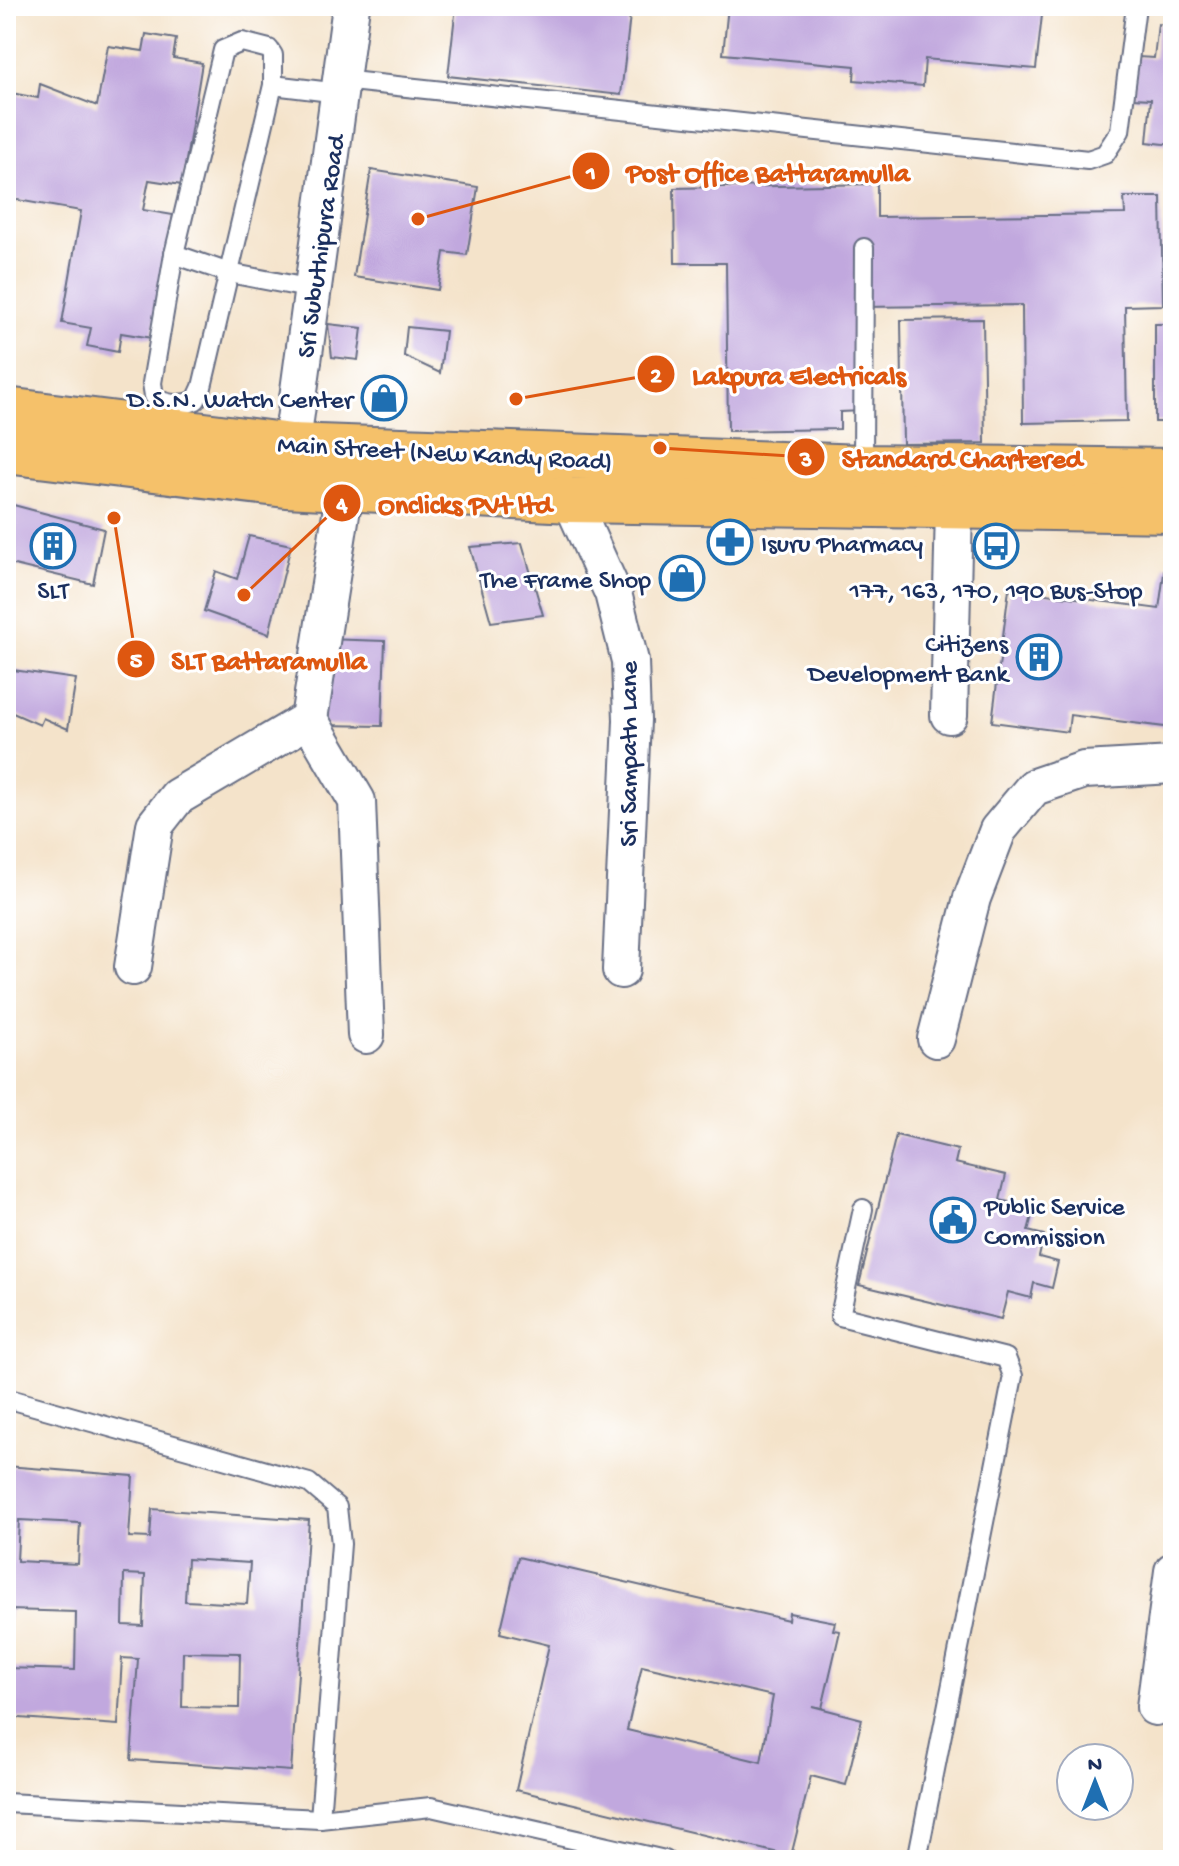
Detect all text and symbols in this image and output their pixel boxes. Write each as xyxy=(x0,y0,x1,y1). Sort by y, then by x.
street label: Sri Subuthipura Road xyxy=(292,131,355,360)
callout: Post Office Battaramulla xyxy=(571,145,926,197)
text: Post Office Battaramulla xyxy=(624,159,911,192)
text: 1 xyxy=(585,160,596,189)
callout: Lakpura Electricals xyxy=(636,348,922,400)
text: Lakpura Electricals xyxy=(692,362,908,395)
text: 2 xyxy=(650,363,662,392)
shop icon: D.S.N. Watch Center xyxy=(360,374,408,422)
place label: D.S.N. Watch Center xyxy=(125,387,356,418)
street label: Main Street (New Kandy Road) xyxy=(276,431,613,480)
callout: Standard Chartered xyxy=(786,431,1099,483)
text: Standard Chartered xyxy=(842,445,1085,478)
text: 3 xyxy=(799,447,812,476)
callout: Onclicks PVt ltd xyxy=(322,477,568,529)
text: Onclicks PVt ltd xyxy=(378,491,555,524)
text: 4 xyxy=(335,492,348,521)
pharmacy icon: Isuru Pharmacy xyxy=(706,518,754,566)
building icon: SLT xyxy=(29,522,77,570)
bus stop icon: 177, 163, 170, 190 Bus-Stop xyxy=(972,522,1020,570)
place label: Isuru Pharmacy xyxy=(761,531,923,562)
shop icon: The Frame Shop xyxy=(658,554,706,602)
place label: The Frame Shop xyxy=(478,567,651,598)
place label: SLT xyxy=(37,578,70,609)
place label: 177, 163, 170, 190 Bus-Stop xyxy=(848,578,1143,609)
place label: Citizens Development Bank xyxy=(806,631,1010,692)
callout: SLT Battaramulla xyxy=(116,633,383,685)
building icon: Citizens Development Bank xyxy=(1015,633,1063,681)
text: SLT Battaramulla xyxy=(171,647,368,680)
text: 5 xyxy=(130,648,143,677)
street label: Sri Sampath Lane xyxy=(616,661,647,847)
place label: Public Service Commission xyxy=(983,1194,1125,1255)
public building icon: Public Service Commission xyxy=(929,1196,977,1244)
north arrow xyxy=(1055,1742,1135,1822)
text: N xyxy=(1088,1753,1102,1779)

